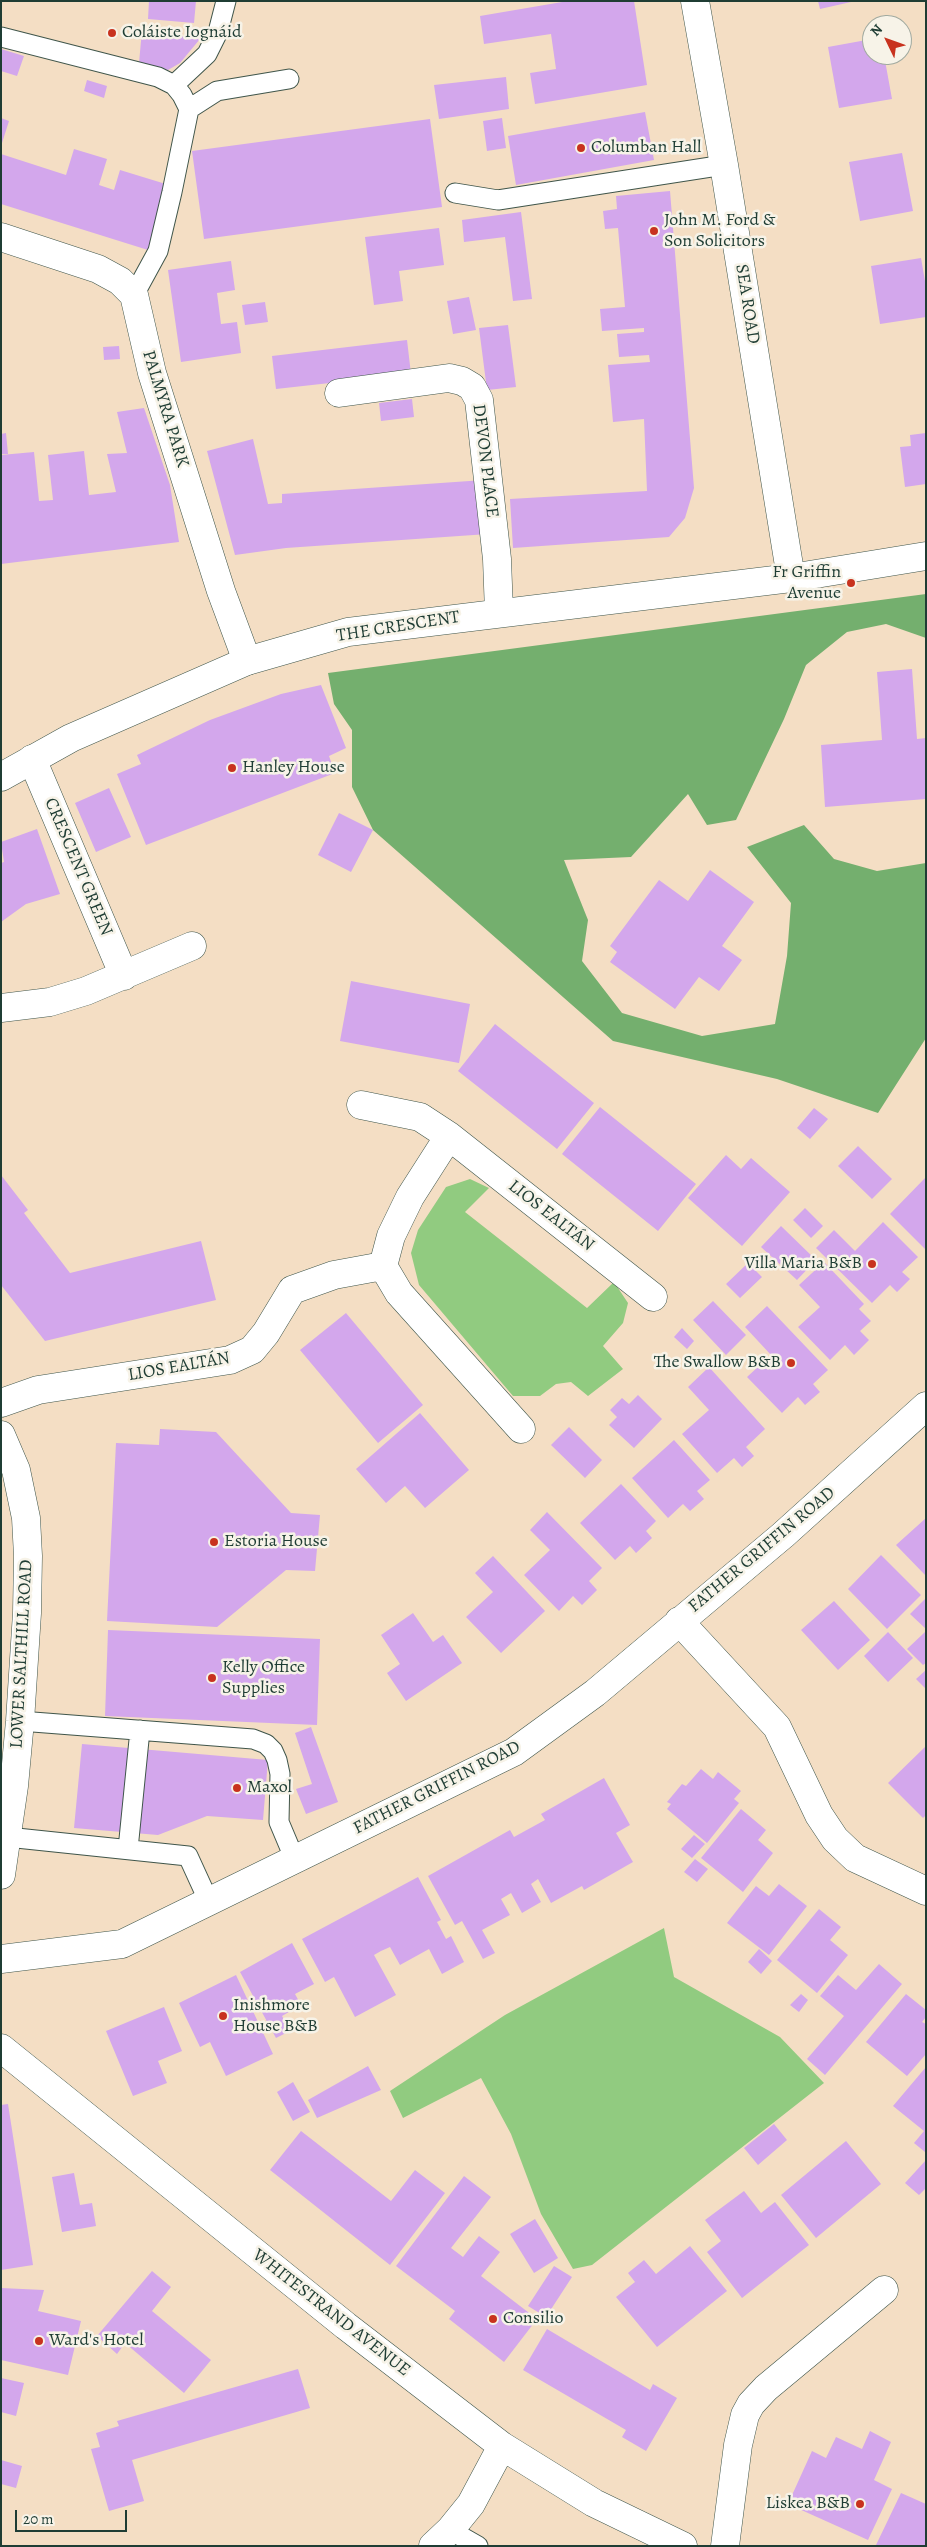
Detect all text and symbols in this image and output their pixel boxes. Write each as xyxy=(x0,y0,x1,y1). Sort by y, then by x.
north arrow xyxy=(862,15,912,65)
text: N xyxy=(866,20,887,40)
place label: Coláiste Iognáid xyxy=(122,22,242,44)
marker: Coláiste Iognáid xyxy=(106,27,118,39)
place label: Columban Hall xyxy=(591,137,701,159)
marker: Columban Hall xyxy=(575,142,587,154)
place label: John M. Ford & Son Solicitors xyxy=(664,210,775,252)
marker: John M. Ford & Son Solicitors xyxy=(648,225,660,237)
street label: SEA ROAD xyxy=(730,263,764,345)
street label: PALMYRA PARK xyxy=(137,348,193,470)
street label: DEVON PLACE xyxy=(467,403,503,519)
place label: Fr Griffin Avenue xyxy=(772,562,841,604)
marker: Fr Griffin Avenue xyxy=(845,577,857,589)
street label: THE CRESCENT xyxy=(335,607,461,647)
place label: Hanley House xyxy=(242,757,345,779)
marker: Hanley House xyxy=(226,762,238,774)
street label: CRESCENT GREEN xyxy=(39,795,117,939)
street label: LIOS EALTÁN xyxy=(504,1176,598,1256)
place label: Villa Maria B&B xyxy=(744,1253,862,1275)
marker: Villa Maria B&B xyxy=(866,1258,878,1270)
street label: LIOS EALTÁN xyxy=(126,1347,232,1387)
place label: The Swallow B&B xyxy=(654,1352,781,1374)
marker: The Swallow B&B xyxy=(785,1357,797,1369)
street label: FATHER GRIFFIN ROAD xyxy=(684,1482,840,1618)
place label: Estoria House xyxy=(224,1531,328,1553)
marker: Estoria House xyxy=(208,1536,220,1548)
street label: LOWER SALTHILL ROAD xyxy=(6,1559,38,1749)
place label: Kelly Office Supplies xyxy=(222,1657,305,1700)
marker: Kelly Office Supplies xyxy=(206,1672,218,1684)
street label: FATHER GRIFFIN ROAD xyxy=(350,1736,524,1840)
place label: Maxol xyxy=(247,1777,292,1799)
marker: Maxol xyxy=(231,1782,243,1794)
place label: Inishmore House B&B xyxy=(233,1995,318,2038)
marker: Inishmore House B&B xyxy=(217,2010,229,2022)
street label: WHITESTRAND AVENUE xyxy=(248,2245,414,2381)
place label: Consilio xyxy=(503,2308,563,2330)
marker: Consilio xyxy=(487,2313,499,2325)
place label: Ward's Hotel xyxy=(49,2330,144,2352)
marker: Ward's Hotel xyxy=(33,2335,45,2347)
place label: Liskea B&B xyxy=(766,2493,850,2515)
marker: Liskea B&B xyxy=(854,2498,866,2510)
scale bar xyxy=(18,2500,130,2532)
text: 20 m xyxy=(23,2509,54,2529)

